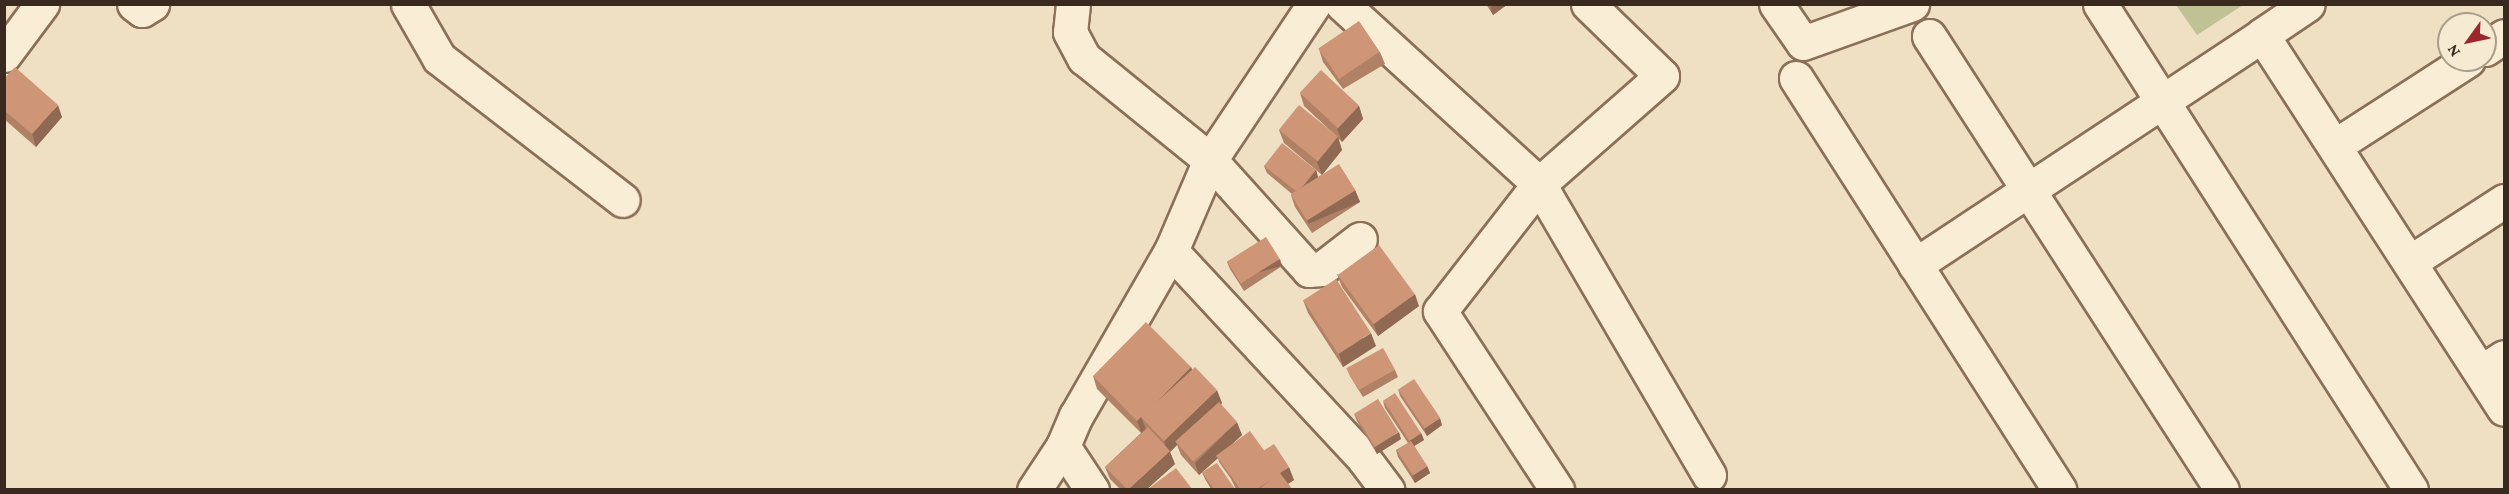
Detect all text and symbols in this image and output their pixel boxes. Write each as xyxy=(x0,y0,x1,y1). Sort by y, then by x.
north arrow xyxy=(2437,12,2497,72)
text: N xyxy=(2443,42,2463,60)

